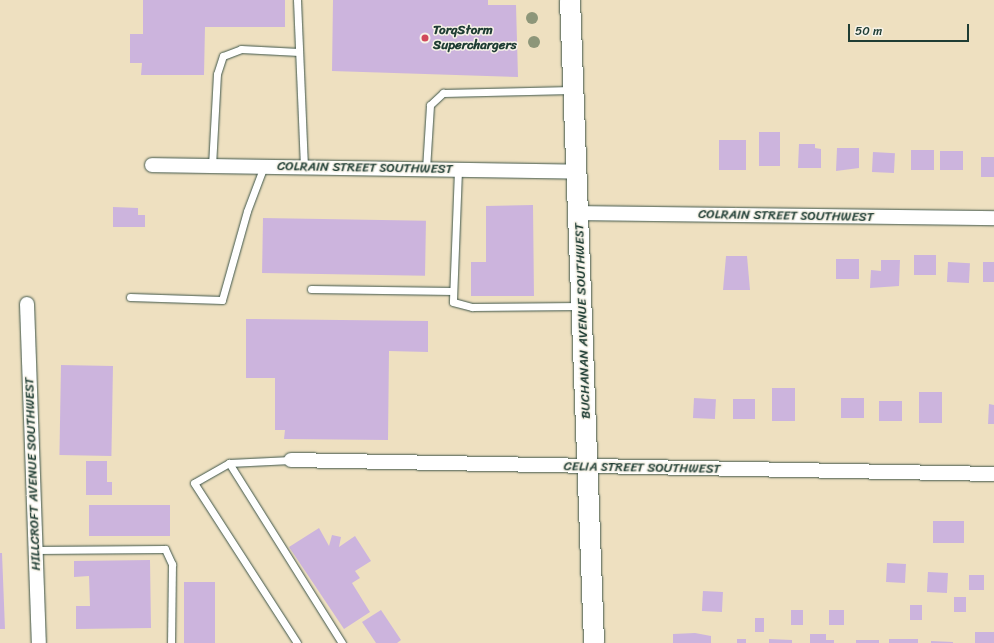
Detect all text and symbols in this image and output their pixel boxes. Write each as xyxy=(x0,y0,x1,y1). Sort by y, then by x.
scale bar xyxy=(850,16,971,42)
text: 50 m xyxy=(855,20,882,42)
place label: TorqStorm Superchargers xyxy=(433,23,517,54)
marker: TorqStorm Superchargers xyxy=(420,33,430,43)
street label: COLRAIN STREET SOUTHWEST xyxy=(277,159,453,177)
street label: COLRAIN STREET SOUTHWEST xyxy=(698,207,874,225)
street label: BUCHANAN AVENUE SOUTHWEST xyxy=(572,222,594,420)
street label: HILLCROFT AVENUE SOUTHWEST xyxy=(22,377,44,571)
street label: CELIA STREET SOUTHWEST xyxy=(563,459,721,477)

